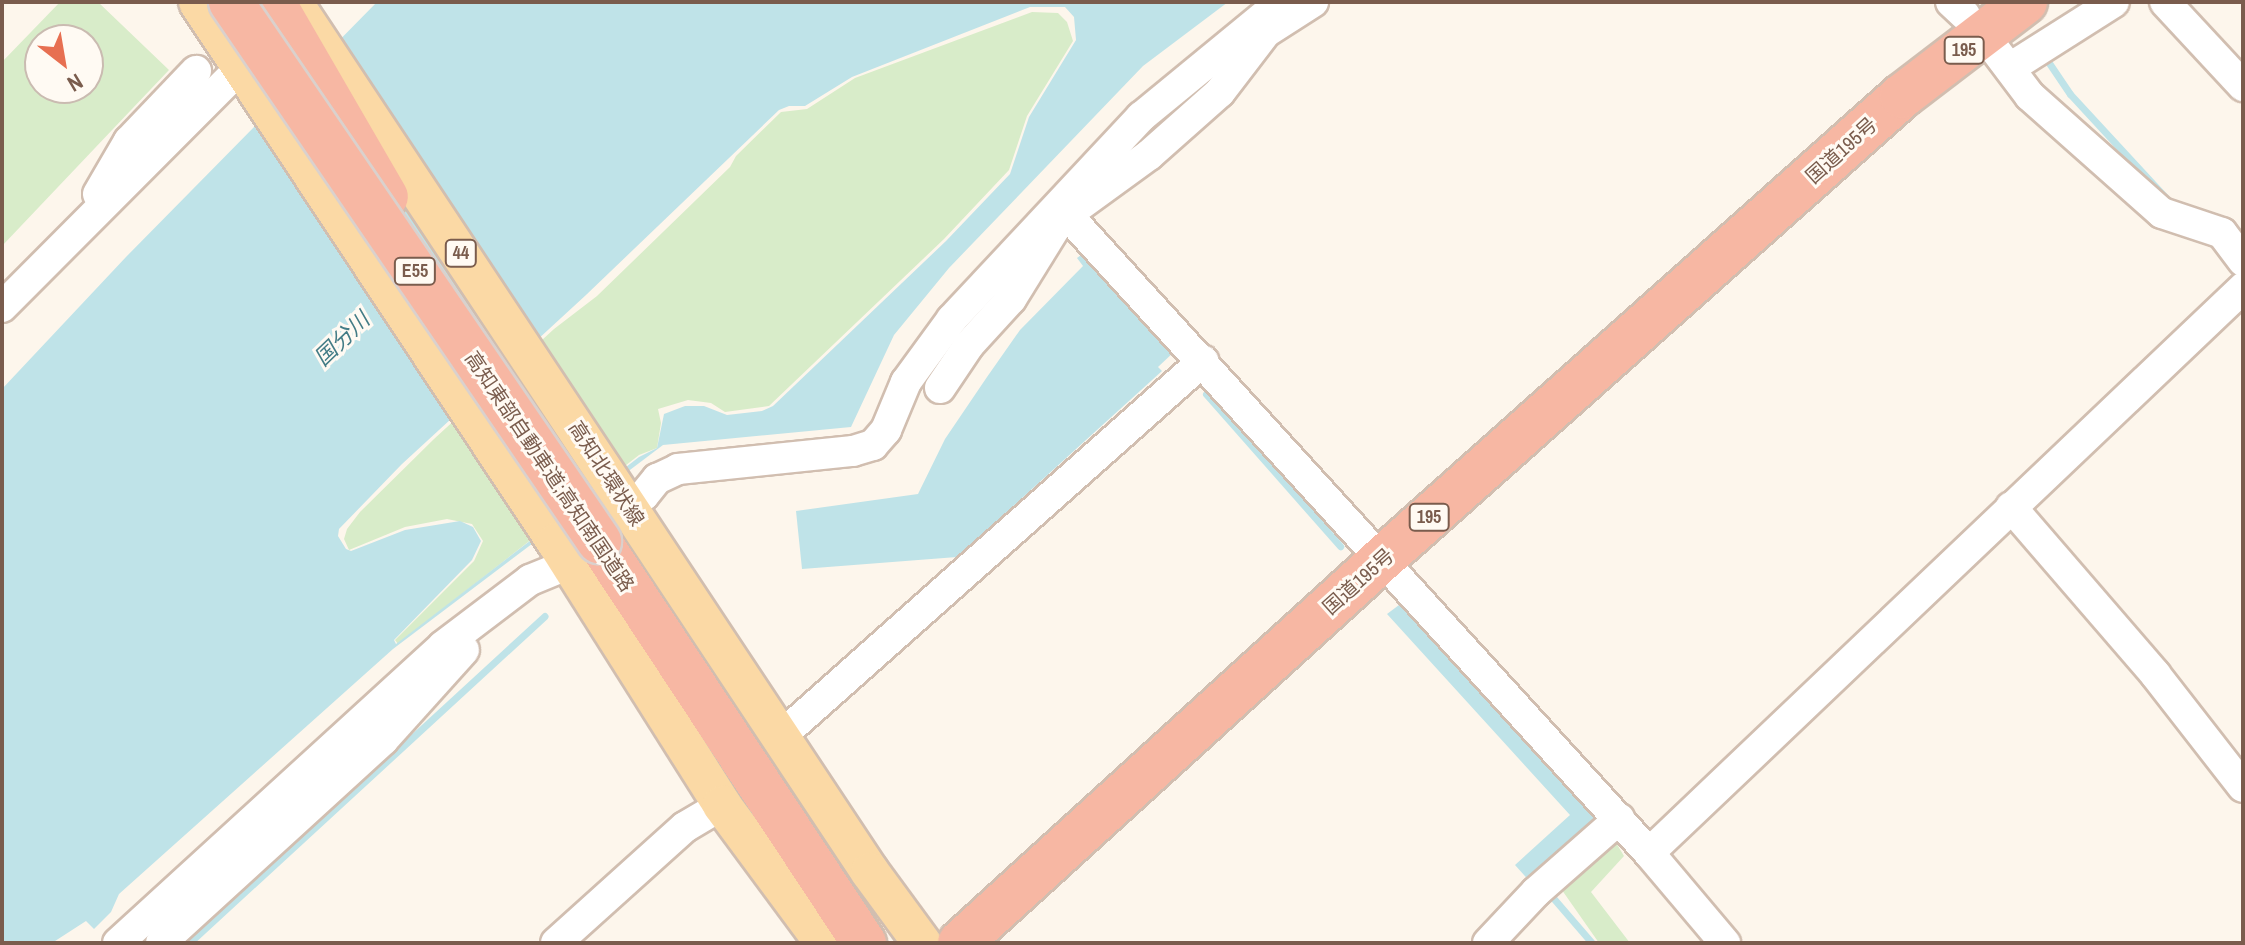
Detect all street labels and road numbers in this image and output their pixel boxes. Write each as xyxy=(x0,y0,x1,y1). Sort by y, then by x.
road number: 195 xyxy=(1942,36,1986,64)
street label: 国道195号 xyxy=(1801,112,1881,188)
road number: 44 xyxy=(443,239,479,267)
road number: E55 xyxy=(393,257,437,285)
street label: 高知東部自動車道;高知南国道路 xyxy=(460,346,640,596)
street label: 高知北環状線 xyxy=(564,416,650,530)
road number: 195 xyxy=(1407,503,1451,531)
street label: 国道195号 xyxy=(1318,543,1398,619)

